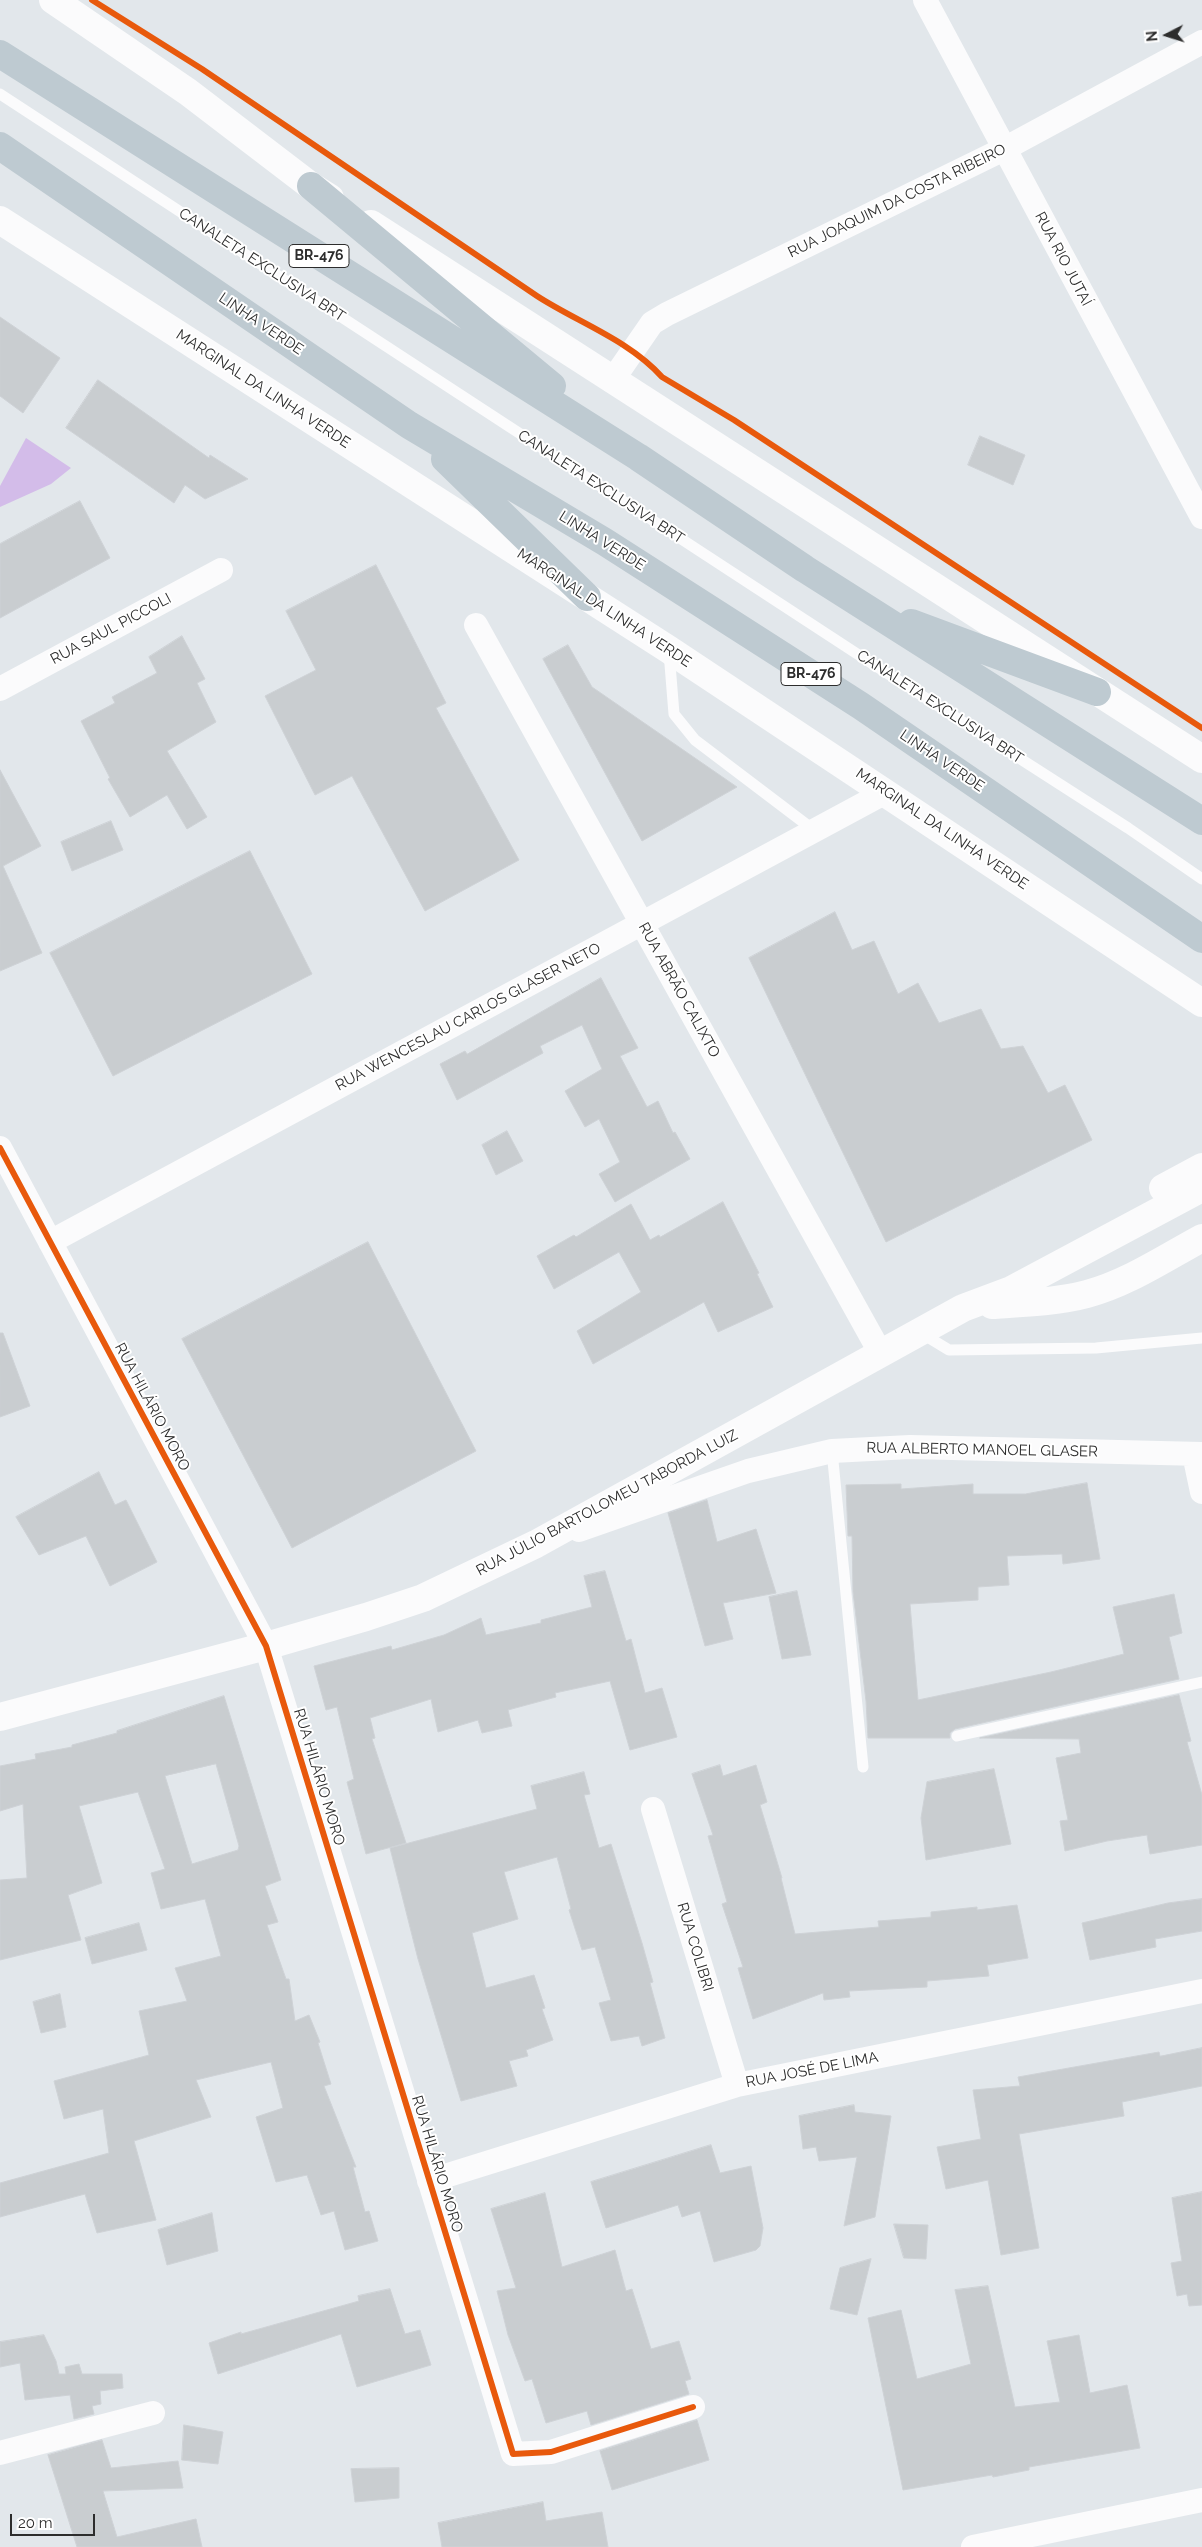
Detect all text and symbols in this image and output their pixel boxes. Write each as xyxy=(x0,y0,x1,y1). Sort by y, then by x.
north arrow xyxy=(1142,10,1192,60)
text: N xyxy=(1144,30,1160,42)
street label: RUA JOAQUIM DA COSTA RIBEIRO xyxy=(785,140,1009,262)
street label: CANALETA EXCLUSIVA BRT xyxy=(175,204,349,326)
street label: RUA RIO JUTAÍ xyxy=(1031,209,1095,309)
road number: BR-476 xyxy=(289,245,349,268)
street label: LINHA VERDE xyxy=(215,289,307,359)
street label: MARGINAL DA LINHA VERDE xyxy=(172,326,354,452)
street label: CANALETA EXCLUSIVA BRT xyxy=(514,426,688,548)
street label: LINHA VERDE xyxy=(556,507,648,575)
street label: MARGINAL DA LINHA VERDE xyxy=(513,545,695,671)
street label: RUA SAUL PICCOLI xyxy=(47,590,175,668)
street label: CANALETA EXCLUSIVA BRT xyxy=(853,646,1027,768)
road number: BR-476 xyxy=(781,662,841,686)
street label: LINHA VERDE xyxy=(896,726,988,796)
street label: MARGINAL DA LINHA VERDE xyxy=(852,764,1032,894)
street label: RUA ABRÃO CALIXTO xyxy=(634,919,724,1061)
street label: RUA WENCESLAU CARLOS GLASER NETO xyxy=(332,939,604,1095)
street label: RUA HILÁRIO MORO xyxy=(111,1340,193,1474)
street label: RUA JÚLIO BARTOLOMEU TABORDA LUIZ xyxy=(473,1426,741,1580)
street label: RUA ALBERTO MANOEL GLASER xyxy=(866,1439,1098,1461)
street label: RUA HILÁRIO MORO xyxy=(290,1706,348,1848)
street label: RUA COLIBRI xyxy=(673,1900,717,1994)
street label: RUA JOSÉ DE LIMA xyxy=(744,2048,880,2092)
street label: RUA HILÁRIO MORO xyxy=(408,2093,466,2235)
scale bar xyxy=(12,2504,98,2536)
text: 20 m xyxy=(18,2514,53,2532)

